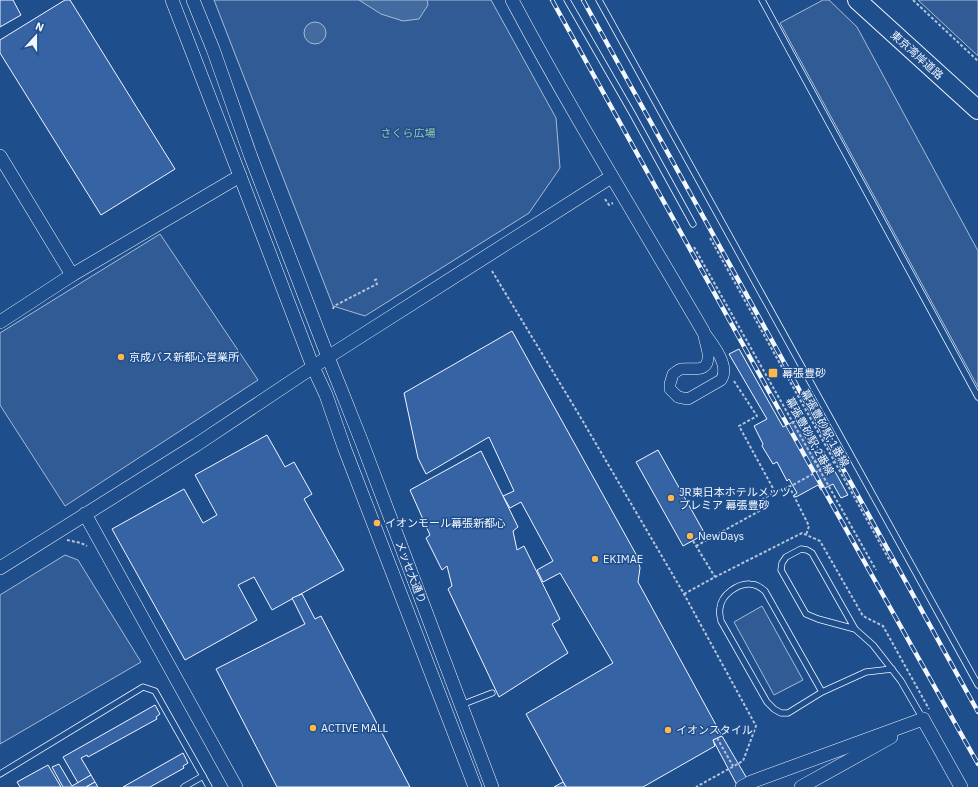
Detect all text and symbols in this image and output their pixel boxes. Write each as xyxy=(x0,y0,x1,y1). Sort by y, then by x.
north arrow xyxy=(16,16,56,56)
text: N xyxy=(33,19,46,35)
street label: 東京湾岸道路 xyxy=(888,28,946,82)
park label: さくら広場 xyxy=(381,126,436,140)
place label: 京成バス新都心営業所 xyxy=(129,350,240,364)
marker: 京成バス新都心営業所 xyxy=(116,352,126,362)
place label: 幕張豊砂 xyxy=(782,366,826,380)
marker: 幕張豊砂 xyxy=(767,367,779,379)
street label: 幕張豊砂駅;1番線 xyxy=(798,387,852,469)
street label: 幕張豊砂駅;2番線 xyxy=(783,395,837,477)
place label: JR東日本ホテルメッツ プレミア 幕張豊砂 xyxy=(679,485,791,512)
marker: JR東日本ホテルメッツ プレミア 幕張豊砂 xyxy=(666,493,676,503)
place label: イオンモール幕張新都心 xyxy=(385,516,506,530)
marker: イオンモール幕張新都心 xyxy=(372,518,382,528)
place label: NewDays xyxy=(698,529,744,543)
marker: NewDays xyxy=(685,531,695,541)
street label: メッセ大通り xyxy=(393,539,429,605)
place label: EKIMAE xyxy=(603,552,643,566)
marker: EKIMAE xyxy=(590,554,600,564)
place label: ACTIVE MALL xyxy=(321,721,389,735)
marker: ACTIVE MALL xyxy=(308,723,318,733)
place label: イオンスタイル xyxy=(676,723,753,737)
marker: イオンスタイル xyxy=(663,725,673,735)

